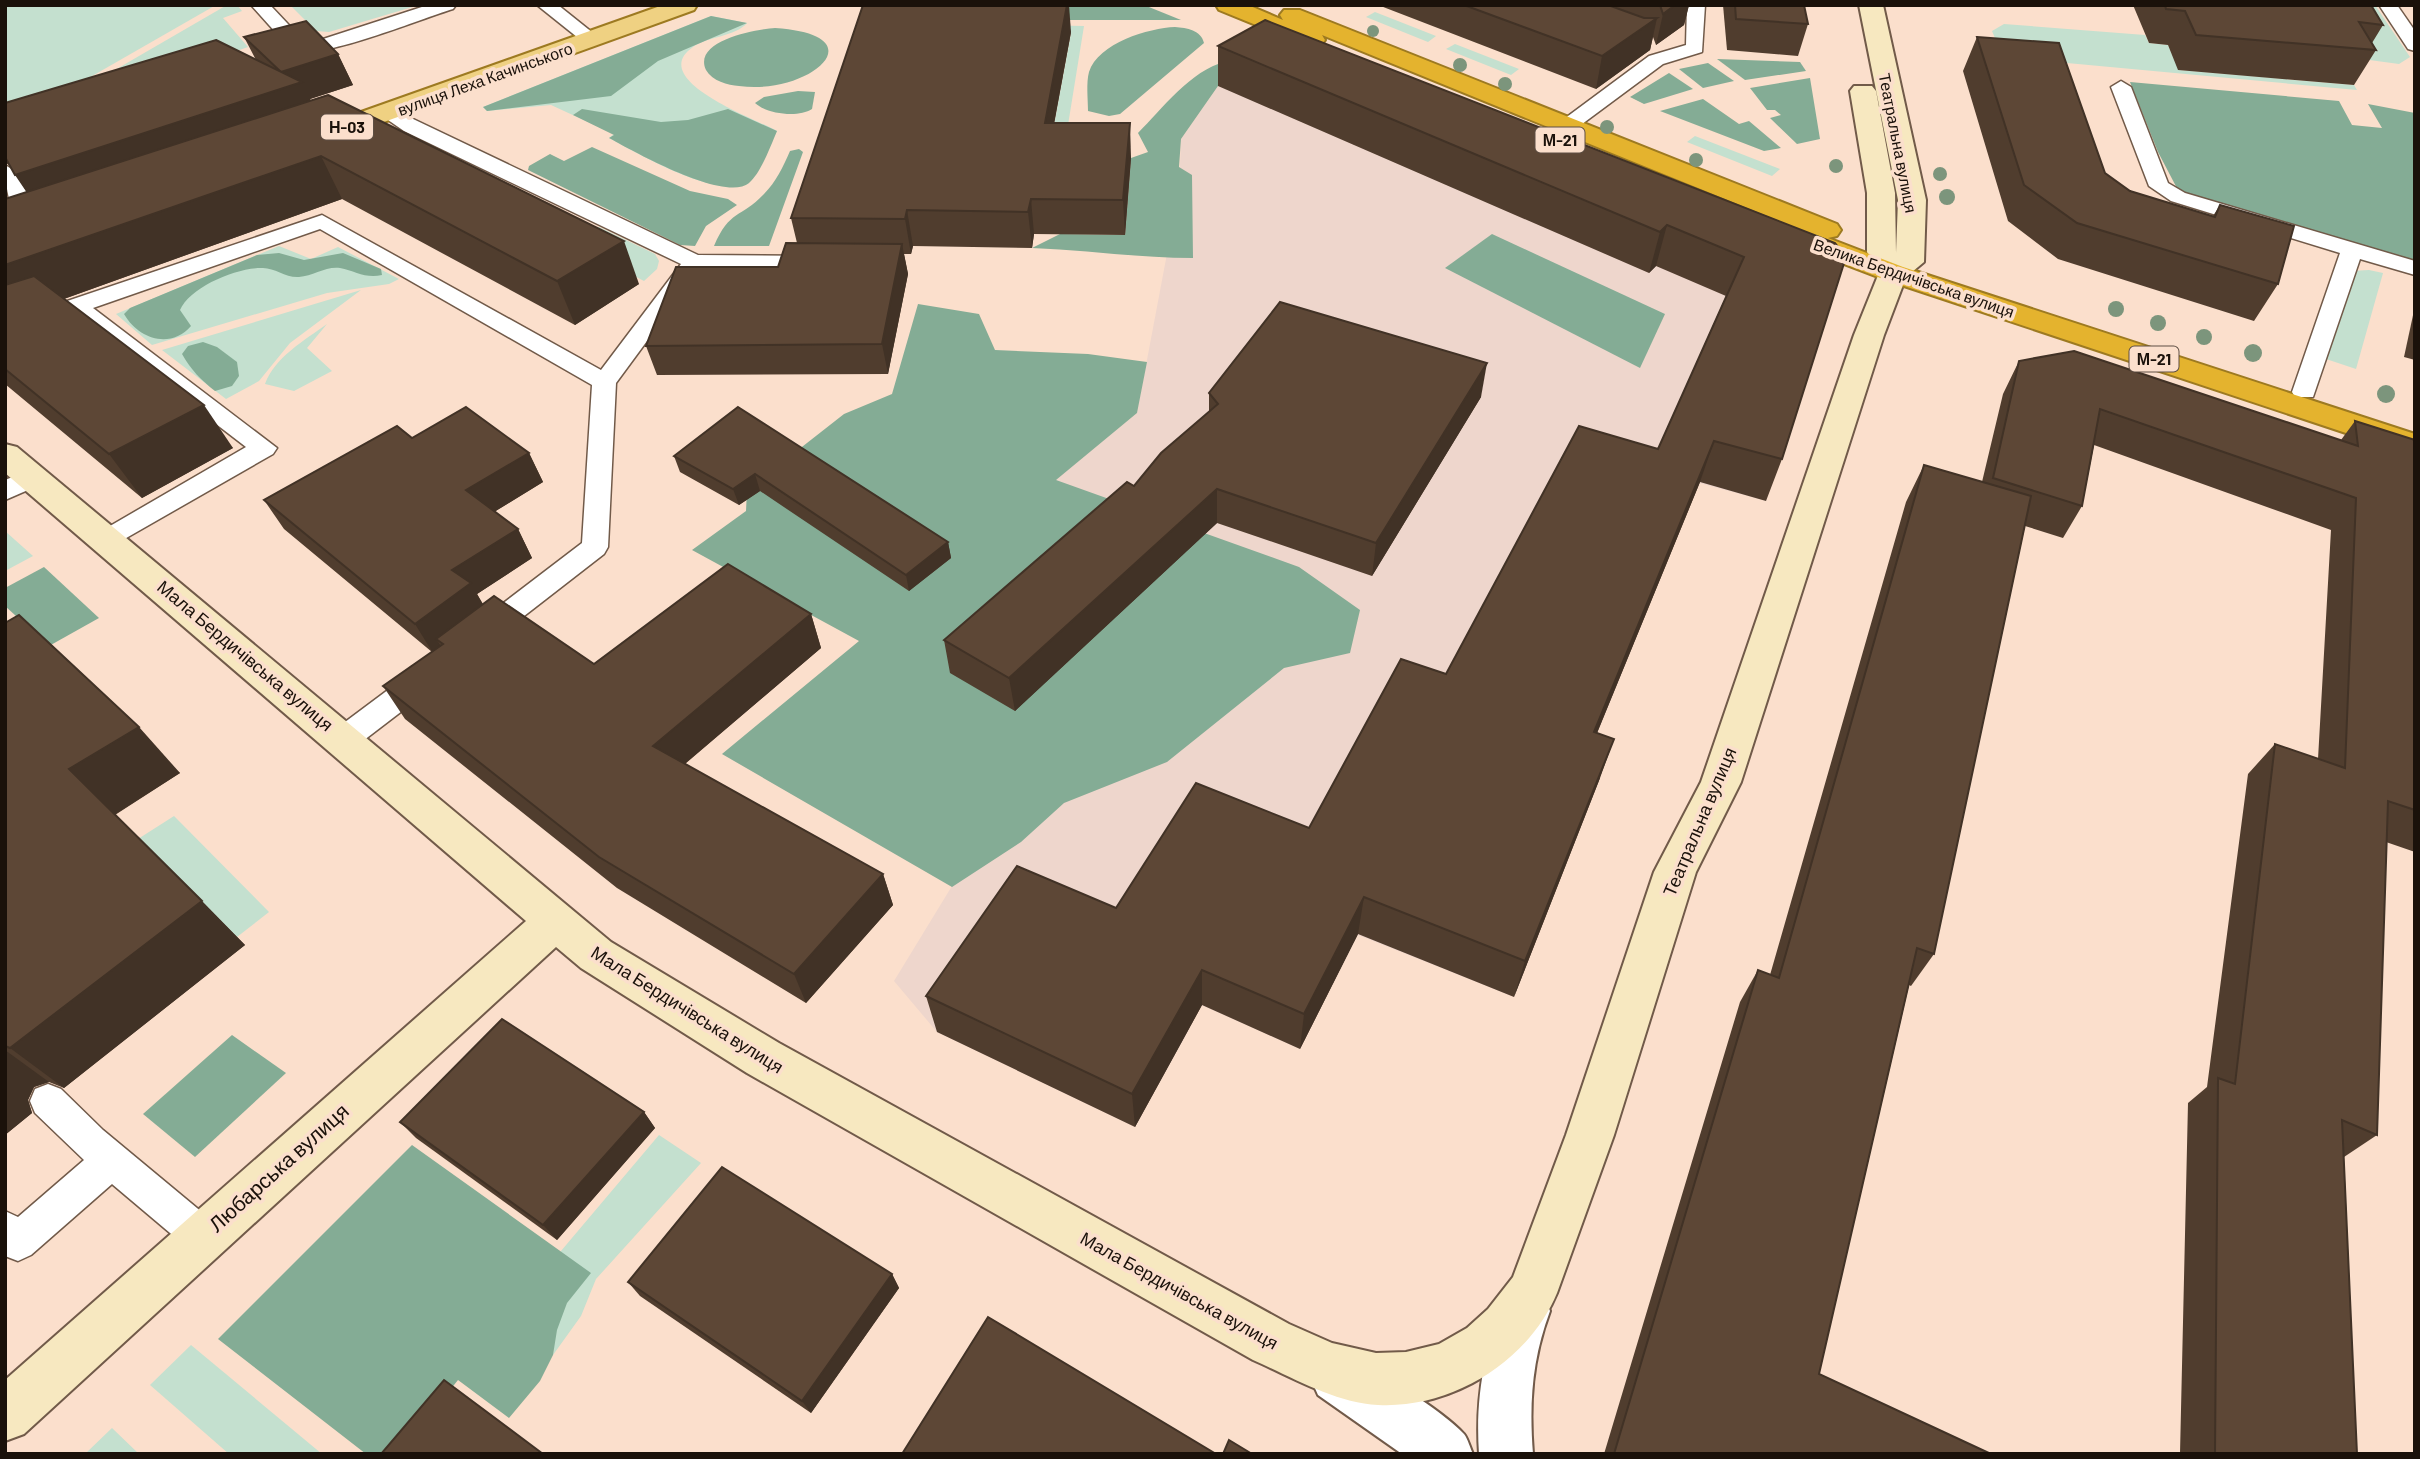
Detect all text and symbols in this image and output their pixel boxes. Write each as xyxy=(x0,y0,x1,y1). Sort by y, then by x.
street label: вулиця Леха Качинського xyxy=(395,38,575,119)
street label: Театральна вулиця xyxy=(1876,71,1921,214)
road number: Н-03 xyxy=(321,114,373,140)
road number: М-21 xyxy=(1536,128,1584,152)
street label: Велика Бердичівська вулиця xyxy=(1811,234,2017,321)
road number: М-21 xyxy=(2130,346,2178,372)
street label: Мала Бердичівська вулиця xyxy=(153,575,338,735)
street label: Театральна вулиця xyxy=(1658,744,1740,899)
street label: Мала Бердичівська вулиця xyxy=(587,941,788,1077)
street label: Любарська вулиця xyxy=(203,1098,353,1236)
street label: Мала Бердичівська вулиця xyxy=(1077,1227,1282,1354)

